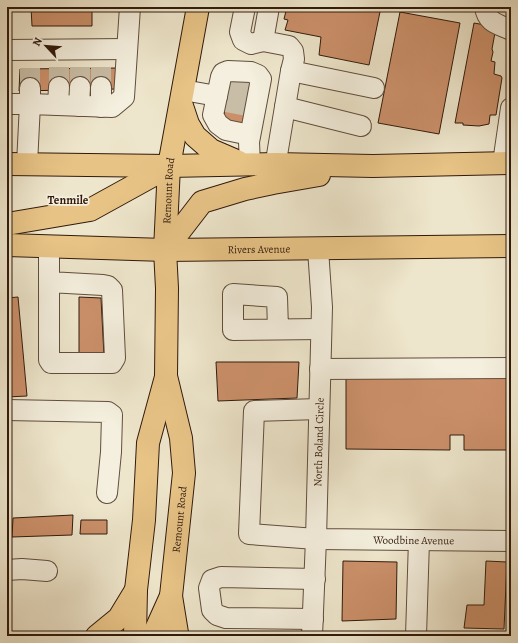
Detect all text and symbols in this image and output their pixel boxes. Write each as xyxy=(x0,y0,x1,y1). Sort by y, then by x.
north arrow xyxy=(26,26,66,66)
text: N xyxy=(29,35,46,49)
street label: Remount Road xyxy=(159,156,178,224)
district label: Tenmile xyxy=(48,192,89,208)
street label: Rivers Avenue xyxy=(227,241,291,257)
street label: North Boland Circle xyxy=(310,397,327,487)
street label: Remount Road xyxy=(168,485,190,553)
street label: Woodbine Avenue xyxy=(372,532,454,548)

